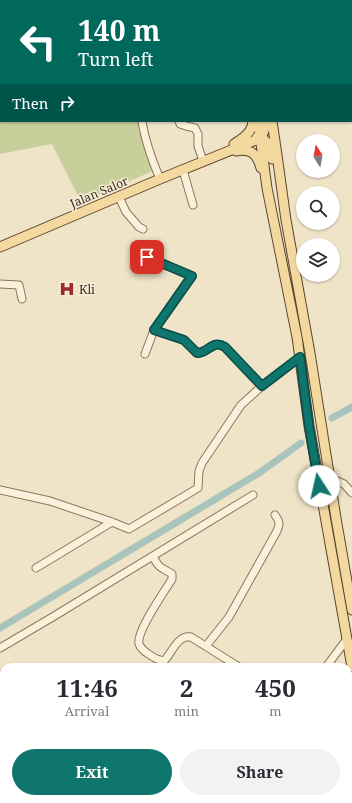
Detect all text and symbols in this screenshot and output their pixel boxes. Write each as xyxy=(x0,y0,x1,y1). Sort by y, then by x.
text: 140 m xyxy=(78,11,160,49)
icon: left xyxy=(12,16,64,68)
text: Turn left xyxy=(78,47,153,71)
icon: right xyxy=(56,92,78,114)
text: Then xyxy=(12,93,48,113)
north arrow xyxy=(296,134,340,178)
map controls xyxy=(296,134,340,282)
street label: Jalan Salor xyxy=(66,172,131,212)
button: search xyxy=(296,186,340,230)
button: layers xyxy=(296,238,340,282)
pin xyxy=(130,240,164,274)
icon: arrive xyxy=(136,246,158,268)
hospital icon: Kli xyxy=(58,280,76,298)
place label: Kli xyxy=(79,281,95,298)
position arrow xyxy=(298,465,340,507)
text: 11:46 xyxy=(56,671,118,704)
text: 2 xyxy=(180,671,193,704)
text: 450 xyxy=(255,671,296,704)
text: Arrival xyxy=(65,702,109,720)
text: min xyxy=(174,702,199,720)
text: m xyxy=(269,702,282,720)
button: Exit xyxy=(12,749,172,795)
button: Share xyxy=(180,749,340,795)

